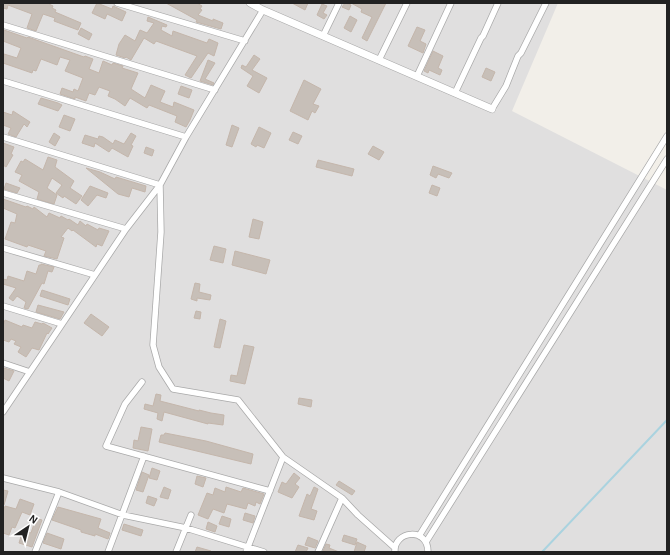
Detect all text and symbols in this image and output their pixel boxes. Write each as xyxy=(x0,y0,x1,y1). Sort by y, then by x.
north arrow xyxy=(8,507,48,547)
text: N xyxy=(27,513,40,526)

